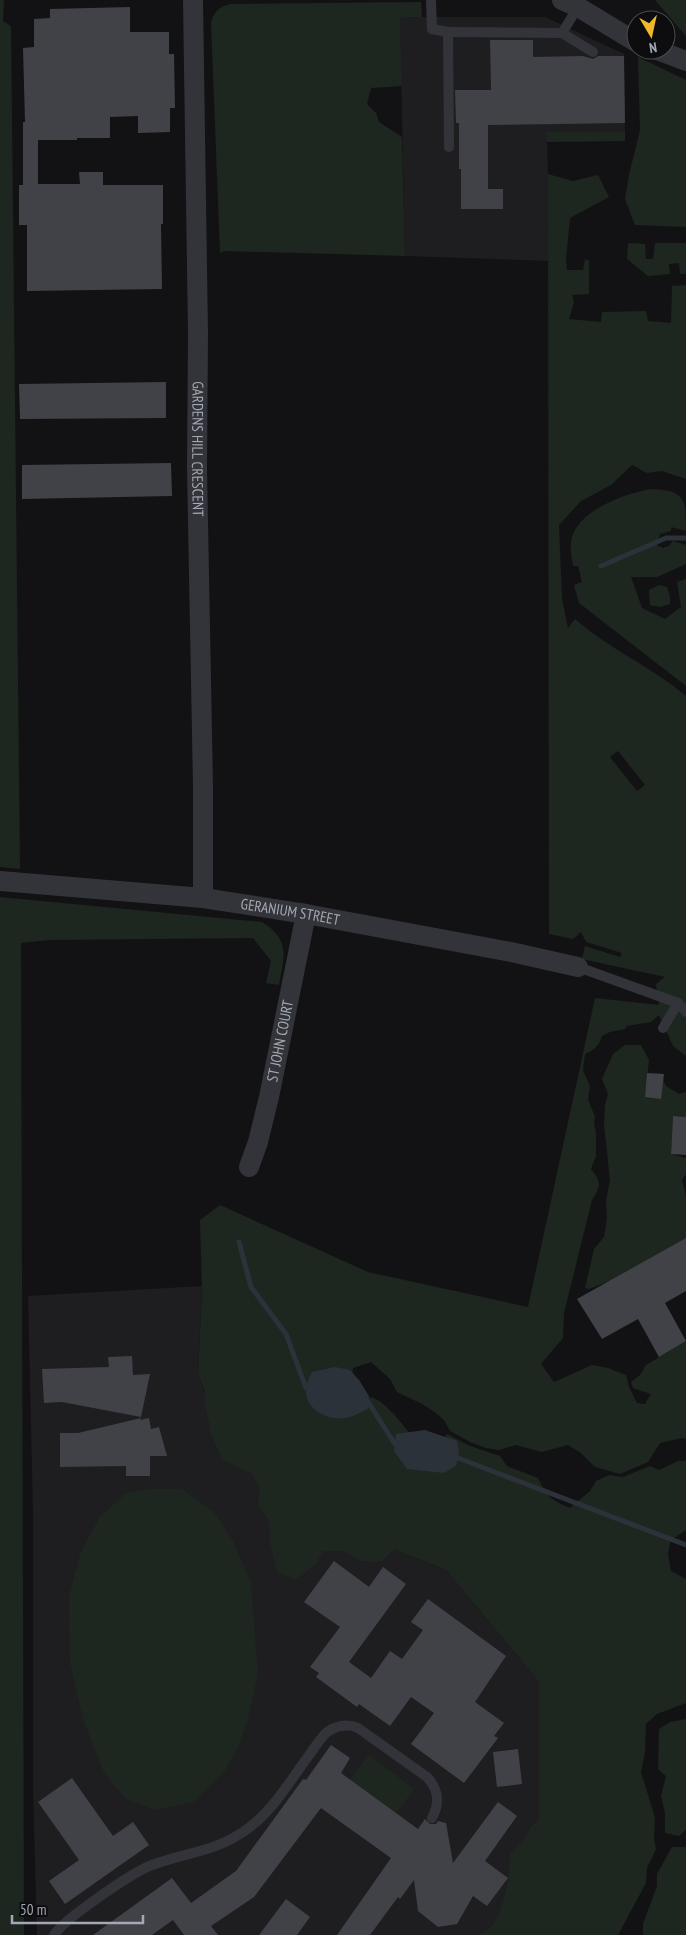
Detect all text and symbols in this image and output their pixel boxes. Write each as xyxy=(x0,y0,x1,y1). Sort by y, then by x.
north arrow xyxy=(626,10,676,60)
text: N xyxy=(648,38,658,57)
street label: GARDENS HILL CRESCENT xyxy=(188,381,208,517)
street label: GERANIUM STREET xyxy=(240,894,342,929)
street label: ST JOHN COURT xyxy=(262,998,297,1083)
scale bar xyxy=(12,1892,144,1924)
text: 50 m xyxy=(20,1900,46,1919)

